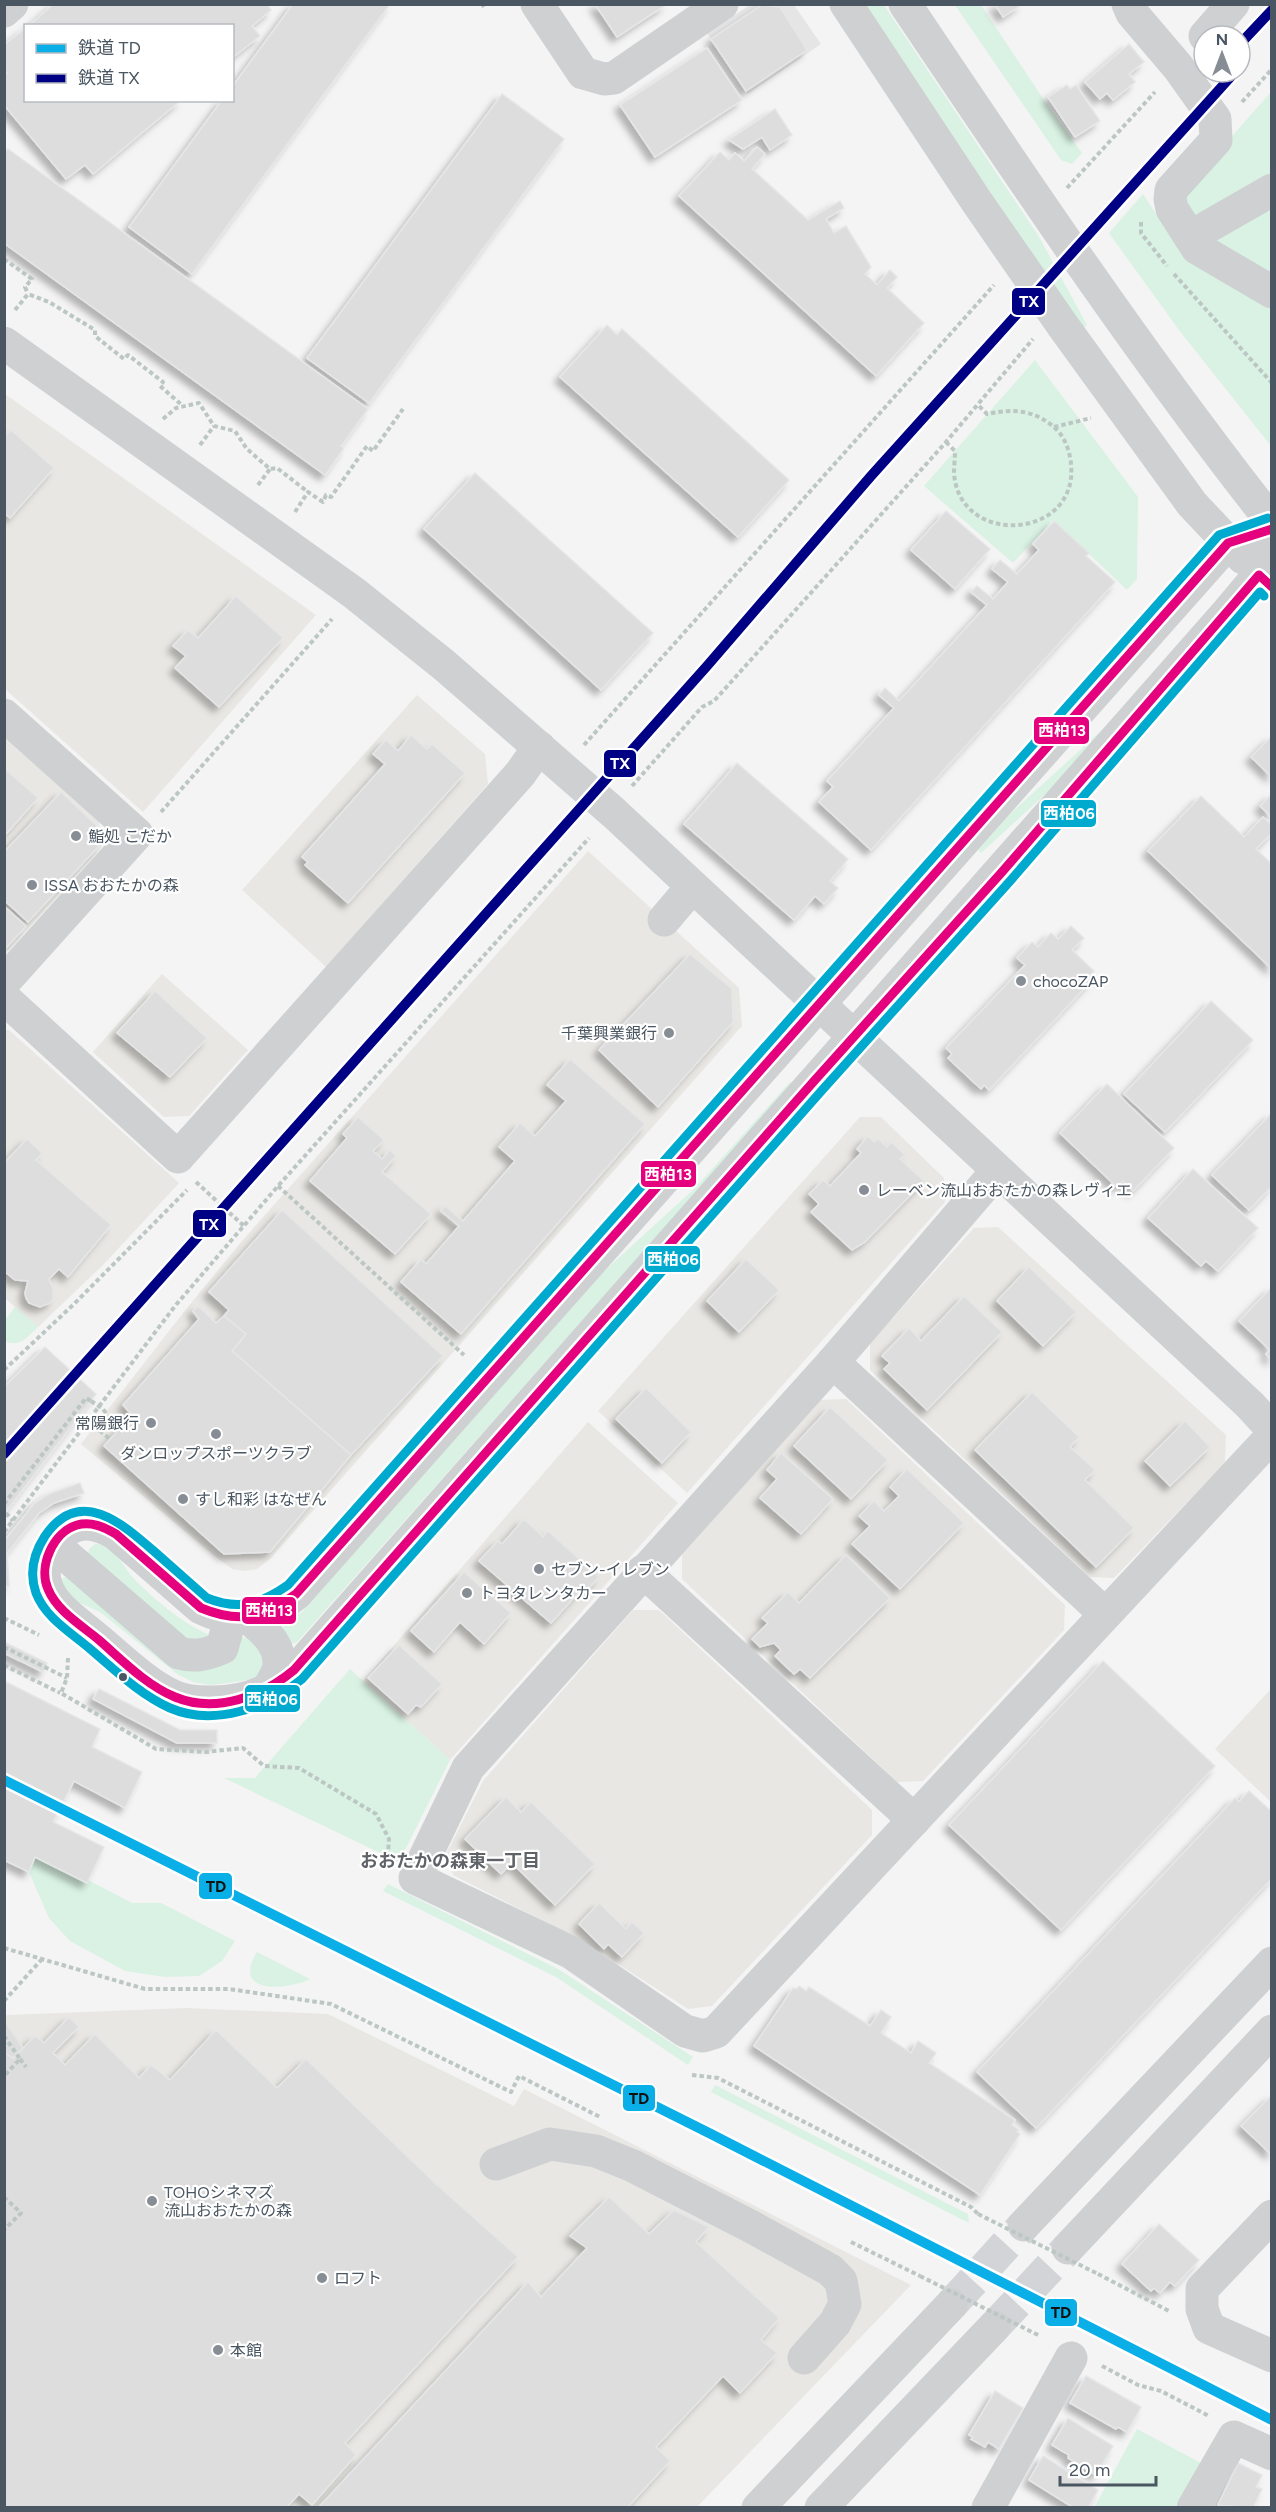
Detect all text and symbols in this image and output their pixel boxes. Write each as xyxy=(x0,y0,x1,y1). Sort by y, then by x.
legend xyxy=(24,24,234,102)
north arrow xyxy=(1192,24,1252,84)
text: N xyxy=(1216,30,1228,49)
text: 鉄道 TD xyxy=(78,37,141,59)
text: 鉄道 TX xyxy=(78,67,139,89)
line badge: TX xyxy=(1011,287,1046,316)
text: TX xyxy=(1019,292,1039,311)
line badge: 西柏13 xyxy=(1033,716,1090,745)
text: 西柏13 xyxy=(1038,721,1086,740)
line badge: TX xyxy=(603,749,637,778)
text: TX xyxy=(610,754,630,773)
line badge: 西柏06 xyxy=(1040,799,1097,828)
text: 西柏06 xyxy=(1043,804,1095,823)
place label: 鮨処 こだか xyxy=(88,827,172,846)
marker: 鮨処 こだか xyxy=(69,829,83,843)
place label: ISSA おおたかの森 xyxy=(44,876,179,895)
marker: ISSA おおたかの森 xyxy=(25,878,39,892)
place label: chocoZAP xyxy=(1033,972,1108,991)
marker: chocoZAP xyxy=(1014,974,1028,988)
place label: 千葉興業銀行 xyxy=(561,1024,657,1043)
marker: 千葉興業銀行 xyxy=(662,1026,676,1040)
line badge: 西柏13 xyxy=(640,1160,697,1188)
text: 西柏13 xyxy=(644,1165,692,1184)
place label: レーベン流山おおたかの森レヴィエ xyxy=(876,1181,1132,1200)
marker: レーベン流山おおたかの森レヴィエ xyxy=(857,1183,871,1197)
line badge: TX xyxy=(192,1209,227,1238)
text: TX xyxy=(199,1215,219,1234)
line badge: 西柏06 xyxy=(644,1245,701,1273)
text: 西柏06 xyxy=(647,1250,699,1269)
place label: 常陽銀行 xyxy=(75,1414,139,1433)
marker: 常陽銀行 xyxy=(144,1416,158,1430)
marker: ダンロップスポーツクラブ xyxy=(209,1427,223,1441)
place label: ダンロップスポーツクラブ xyxy=(120,1444,312,1463)
place label: すし和彩 はなぜん xyxy=(195,1490,327,1509)
marker: すし和彩 はなぜん xyxy=(176,1492,190,1506)
place label: セブン-イレブン xyxy=(551,1560,670,1579)
marker: セブン-イレブン xyxy=(532,1562,546,1576)
place label: トヨタレンタカー xyxy=(479,1584,607,1603)
marker: トヨタレンタカー xyxy=(460,1586,474,1600)
line badge: 西柏13 xyxy=(241,1596,297,1625)
text: 西柏13 xyxy=(245,1601,293,1620)
unlabelled marker xyxy=(117,1671,129,1683)
line badge: 西柏06 xyxy=(244,1684,301,1713)
text: 西柏06 xyxy=(246,1690,298,1709)
district label: おおたかの森東一丁目 xyxy=(360,1850,540,1872)
line badge: TD xyxy=(198,1872,233,1900)
text: TD xyxy=(206,1877,226,1896)
line badge: TD xyxy=(622,2084,656,2112)
text: TD xyxy=(629,2089,649,2108)
place label: TOHOシネマズ 流山おおたかの森 xyxy=(164,2183,292,2220)
marker: TOHOシネマズ 流山おおたかの森 xyxy=(145,2194,159,2208)
place label: ロフト xyxy=(334,2269,382,2288)
marker: ロフト xyxy=(315,2271,329,2285)
line badge: TD xyxy=(1044,2298,1078,2327)
text: TD xyxy=(1051,2303,1071,2322)
place label: 本館 xyxy=(230,2341,262,2360)
marker: 本館 xyxy=(211,2343,225,2357)
scale bar xyxy=(1060,2449,1156,2487)
text: 20 m xyxy=(1069,2459,1110,2481)

